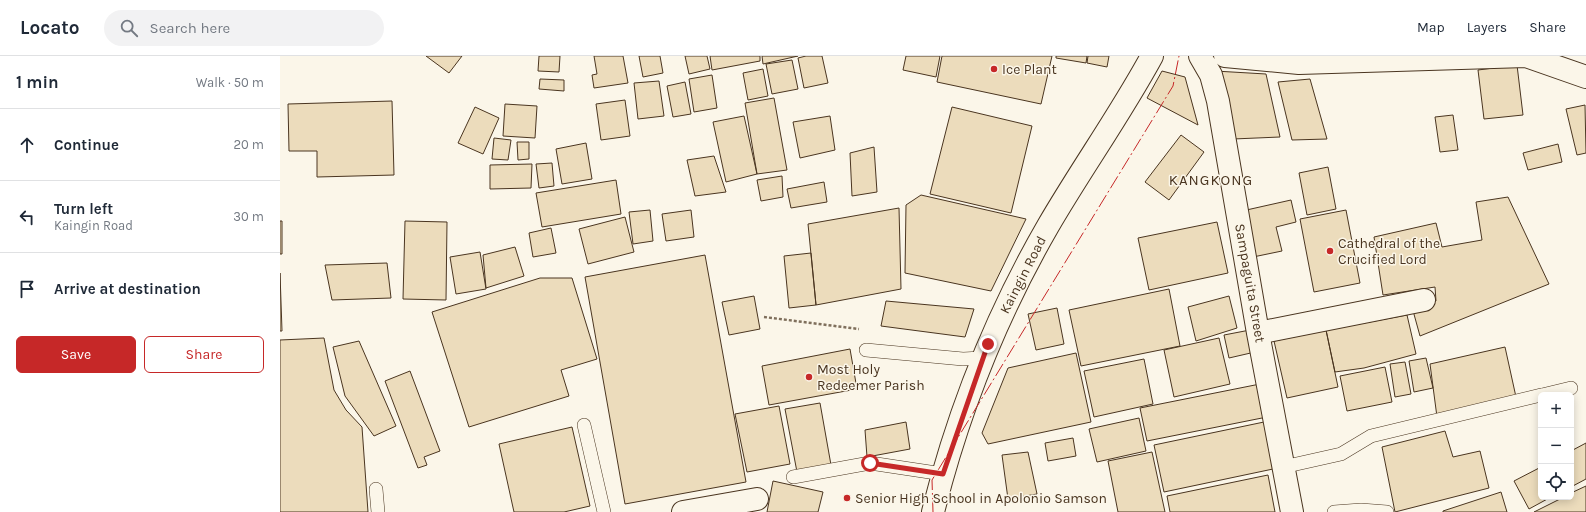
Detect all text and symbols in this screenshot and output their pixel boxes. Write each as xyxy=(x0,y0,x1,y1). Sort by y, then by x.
search box xyxy=(104,10,384,46)
text: Locato xyxy=(20,17,80,39)
icon: search xyxy=(118,17,140,39)
text: Search here xyxy=(150,19,230,37)
text: Map xyxy=(1417,19,1445,36)
text: Layers xyxy=(1467,19,1507,36)
text: Share xyxy=(1529,19,1566,36)
place label: Ice Plant xyxy=(1002,61,1057,78)
marker: Ice Plant xyxy=(989,64,999,74)
text: 1 min xyxy=(16,72,59,92)
text: Walk · 50 m xyxy=(196,75,264,90)
icon: ahead xyxy=(16,134,38,156)
text: Continue xyxy=(54,136,119,154)
text: 20 m xyxy=(234,137,264,152)
district label: KANGKONG xyxy=(1169,171,1253,189)
text: Turn left xyxy=(54,200,113,218)
icon: left xyxy=(16,206,38,228)
text: 30 m xyxy=(233,209,264,224)
text: Kaingin Road xyxy=(54,218,133,233)
street label: Sampaguita Street xyxy=(1231,222,1269,344)
street label: Kaingin Road xyxy=(996,233,1050,317)
place label: Cathedral of the Crucified Lord xyxy=(1338,235,1440,268)
marker: Cathedral of the Crucified Lord xyxy=(1325,246,1335,256)
icon: arrive xyxy=(16,278,38,300)
text: Arrive at destination xyxy=(54,280,201,298)
route end xyxy=(979,335,997,353)
button: Save xyxy=(16,336,136,373)
button: Share xyxy=(144,336,264,373)
place label: Most Holy Redeemer Parish xyxy=(817,361,925,394)
marker: Most Holy Redeemer Parish xyxy=(804,372,814,382)
map controls xyxy=(1538,392,1574,500)
button: + xyxy=(1538,392,1574,428)
button: − xyxy=(1538,428,1574,464)
route start xyxy=(861,454,879,472)
button: locate xyxy=(1538,464,1574,500)
place label: Senior High School in Apolonio Samson xyxy=(855,490,1107,507)
marker: Senior High School in Apolonio Samson xyxy=(842,493,852,503)

